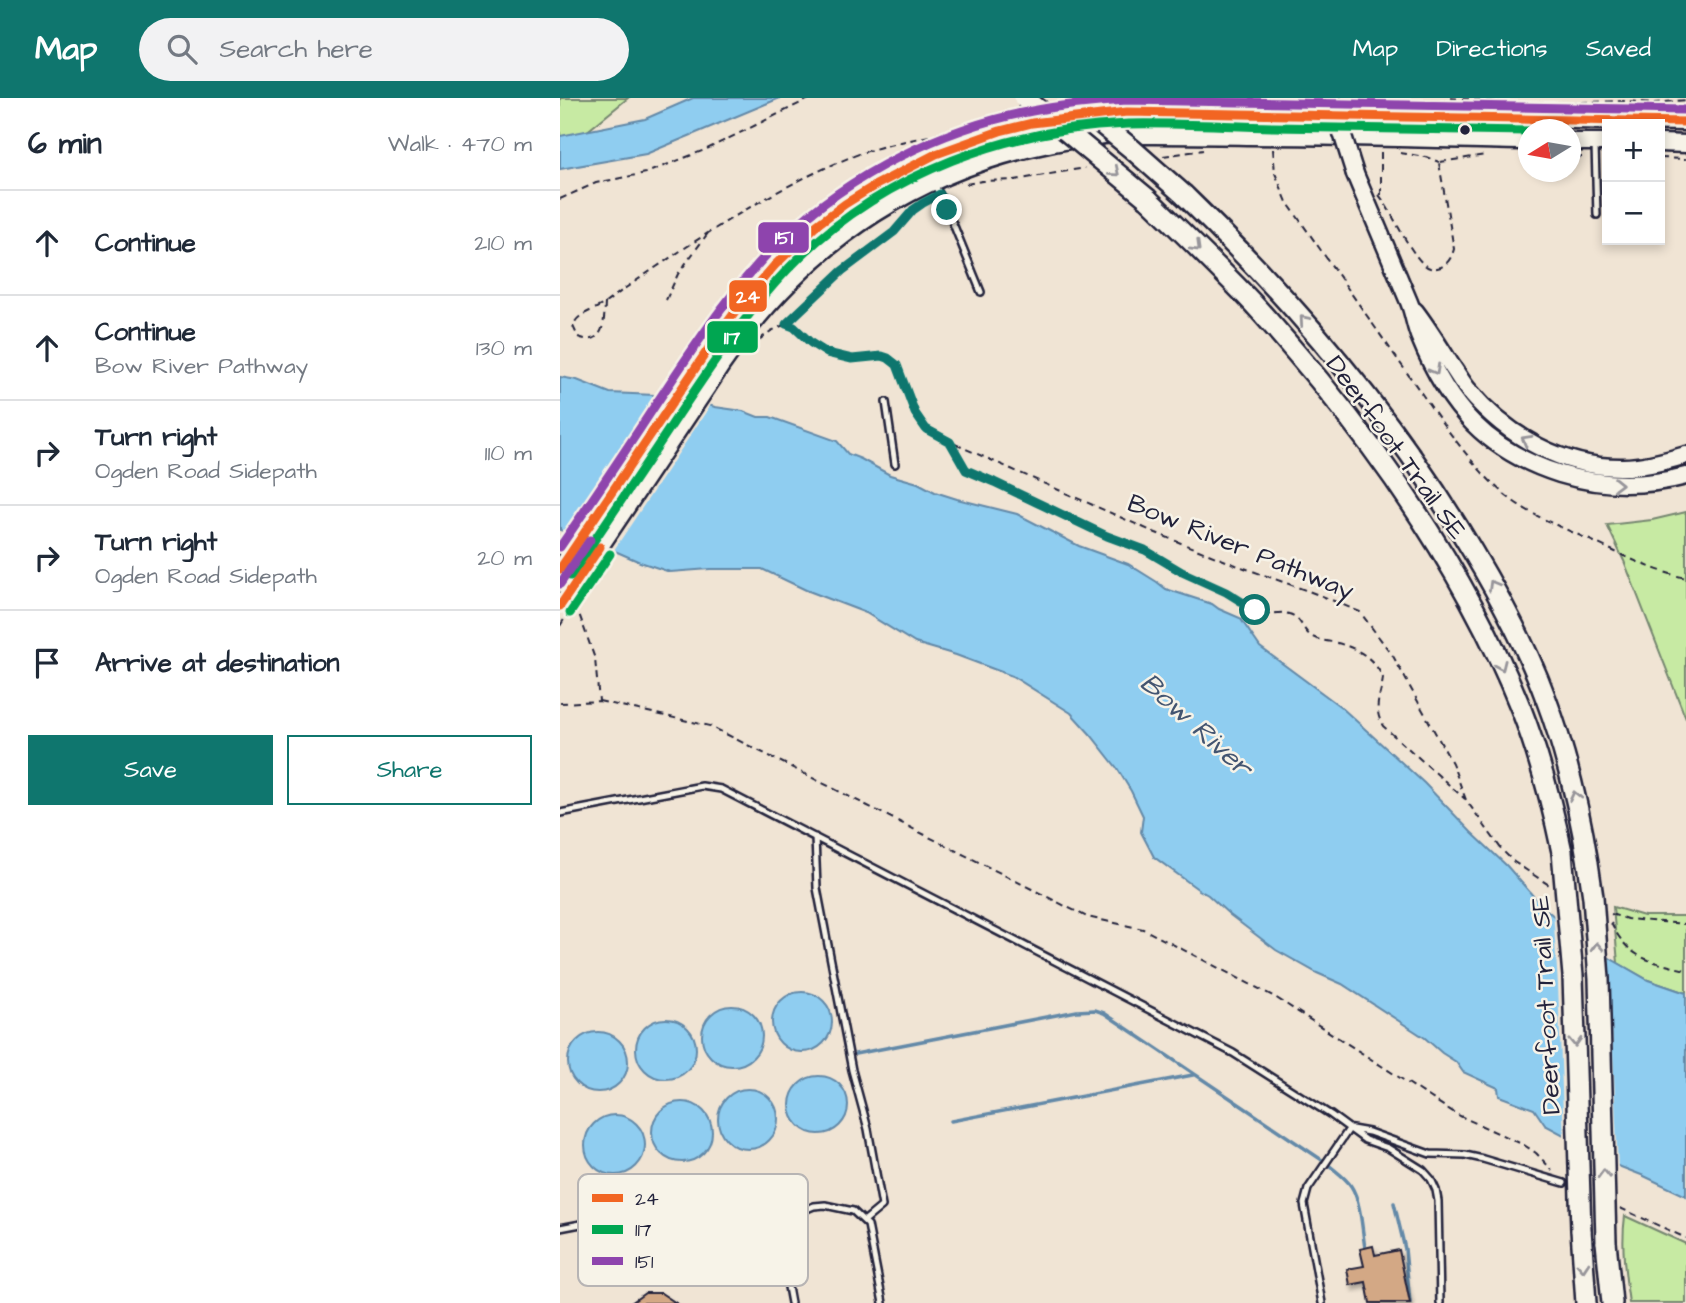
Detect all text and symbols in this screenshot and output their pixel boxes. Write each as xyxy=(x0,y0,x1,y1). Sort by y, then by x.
search box xyxy=(139,18,629,81)
text: Map xyxy=(35,26,97,72)
icon: search xyxy=(163,30,201,68)
text: Search here xyxy=(219,31,373,67)
text: Map xyxy=(1353,32,1398,66)
text: Directions xyxy=(1436,32,1548,66)
text: Saved xyxy=(1586,32,1651,66)
north arrow xyxy=(1518,119,1581,182)
map controls xyxy=(1602,119,1665,245)
button: + xyxy=(1602,119,1665,182)
text: 6 min xyxy=(28,123,102,165)
unlabelled marker xyxy=(1458,123,1472,137)
text: Walk · 470 m xyxy=(388,128,532,160)
one-way arrow xyxy=(1107,164,1120,176)
button: − xyxy=(1602,182,1665,245)
route end xyxy=(931,194,962,225)
line badge: 151 xyxy=(757,221,810,254)
icon: ahead xyxy=(28,224,66,262)
text: Continue xyxy=(95,225,196,261)
text: 151 xyxy=(775,225,794,252)
text: 210 m xyxy=(474,227,532,259)
one-way arrow xyxy=(1188,238,1201,251)
line badge: 24 xyxy=(728,279,768,313)
text: 24 xyxy=(735,284,760,311)
text: Continue xyxy=(95,314,196,350)
one-way arrow xyxy=(1300,315,1312,328)
line badge: 117 xyxy=(706,320,759,354)
text: 117 xyxy=(724,325,741,352)
icon: ahead xyxy=(28,329,66,367)
text: 130 m xyxy=(476,332,532,364)
street label: Deerfoot Trail SE xyxy=(1317,348,1475,547)
text: Bow River Pathway xyxy=(95,350,308,382)
one-way arrow xyxy=(1427,363,1440,376)
text: Turn right xyxy=(95,419,217,455)
icon: right xyxy=(28,434,66,472)
one-way arrow xyxy=(1521,435,1533,448)
text: 110 m xyxy=(484,437,532,469)
text: Ogden Road Sidepath xyxy=(95,455,317,487)
one-way arrow xyxy=(1614,476,1624,492)
street label: Bow River Pathway xyxy=(1121,485,1359,611)
text: Turn right xyxy=(95,524,217,560)
icon: right xyxy=(28,539,66,577)
text: 20 m xyxy=(477,542,532,574)
text: Ogden Road Sidepath xyxy=(95,560,317,592)
one-way arrow xyxy=(1488,579,1501,592)
route start xyxy=(1239,594,1270,625)
icon: arrive xyxy=(28,644,66,682)
text: Arrive at destination xyxy=(95,645,340,681)
one-way arrow xyxy=(1493,659,1507,671)
water label: Bow River xyxy=(1131,664,1263,788)
button: Save xyxy=(28,735,273,805)
button: Share xyxy=(287,735,532,805)
one-way arrow xyxy=(1569,790,1583,802)
street label: Deerfoot Trail SE xyxy=(1522,895,1570,1115)
one-way arrow xyxy=(1590,941,1605,952)
one-way arrow xyxy=(1568,1037,1583,1048)
one-way arrow xyxy=(1597,1168,1612,1179)
legend xyxy=(578,1174,808,1286)
text: 24 xyxy=(635,1186,659,1213)
text: 117 xyxy=(635,1217,652,1244)
text: 151 xyxy=(635,1249,654,1276)
one-way arrow xyxy=(1575,1261,1590,1272)

